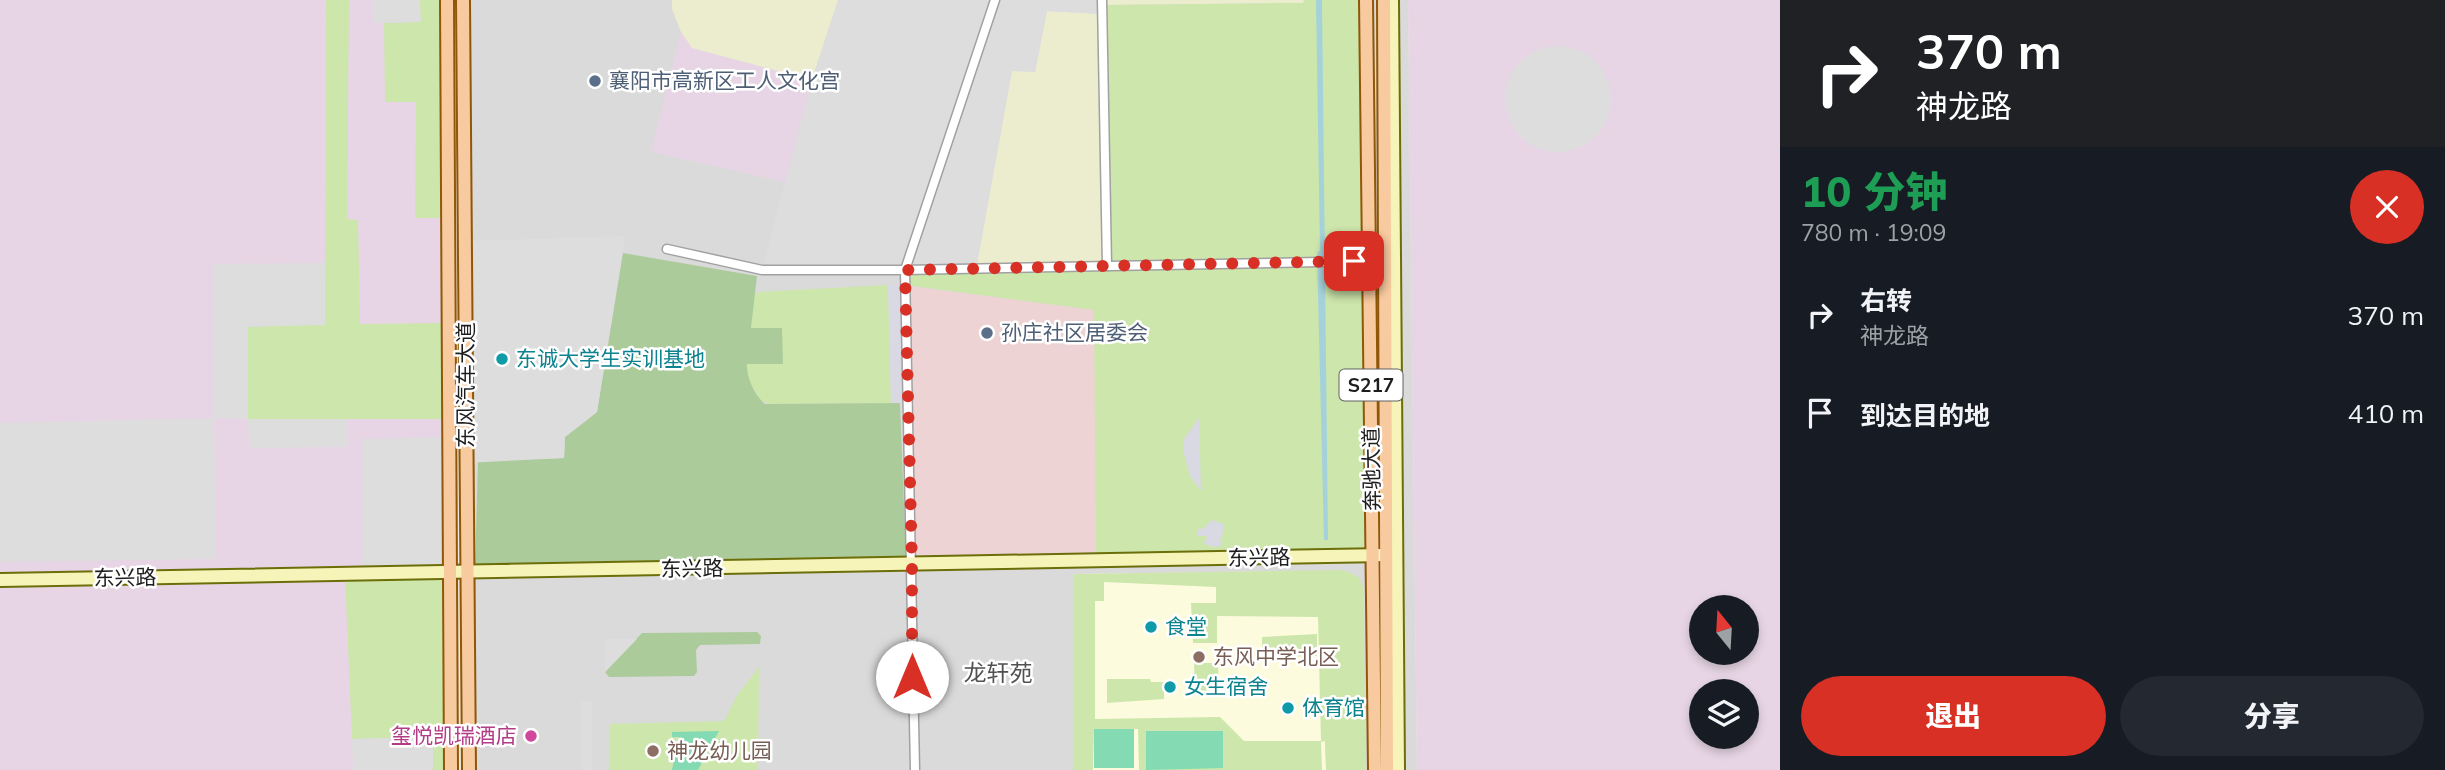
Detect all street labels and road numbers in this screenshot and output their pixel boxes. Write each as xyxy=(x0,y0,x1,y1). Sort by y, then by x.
street label: 东风汽车大道 xyxy=(452,322,478,448)
road number: S217 xyxy=(1340,370,1402,400)
street label: 奔驰大道 xyxy=(1357,427,1385,511)
street label: 东兴路 xyxy=(1227,543,1291,571)
street label: 东兴路 xyxy=(660,554,724,582)
street label: 东兴路 xyxy=(93,563,157,591)

